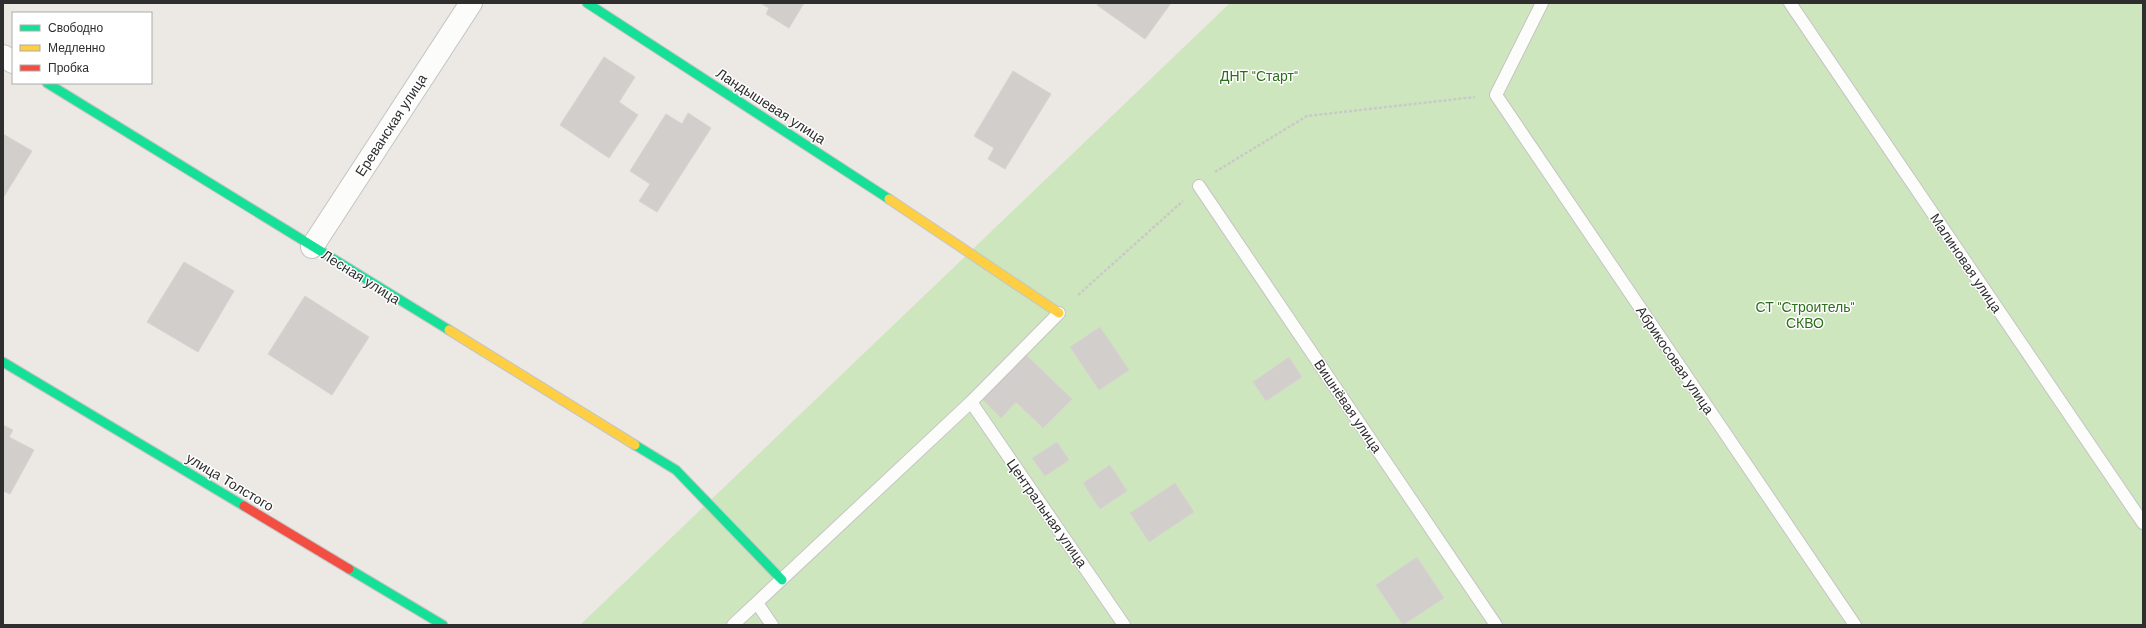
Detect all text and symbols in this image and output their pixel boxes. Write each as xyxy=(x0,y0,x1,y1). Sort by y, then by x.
legend xyxy=(12,12,152,84)
text: Свободно xyxy=(48,20,103,36)
text: Медленно xyxy=(48,40,105,56)
text: Пробка xyxy=(48,60,89,76)
street label: Ландышевая улица xyxy=(713,64,829,148)
park label: ДНТ "Старт" xyxy=(1220,67,1298,85)
street label: Ереванская улица xyxy=(351,70,431,180)
street label: Малиновая улица xyxy=(1926,210,2006,316)
street label: Лесная улица xyxy=(318,246,404,308)
park label: СТ "Строитель" СКВО xyxy=(1755,298,1855,332)
street label: Абрикосовая улица xyxy=(1632,302,1718,418)
street label: Вишнёвая улица xyxy=(1310,356,1386,456)
street label: улица Толстого xyxy=(183,449,277,515)
street label: Центральная улица xyxy=(1003,455,1091,571)

